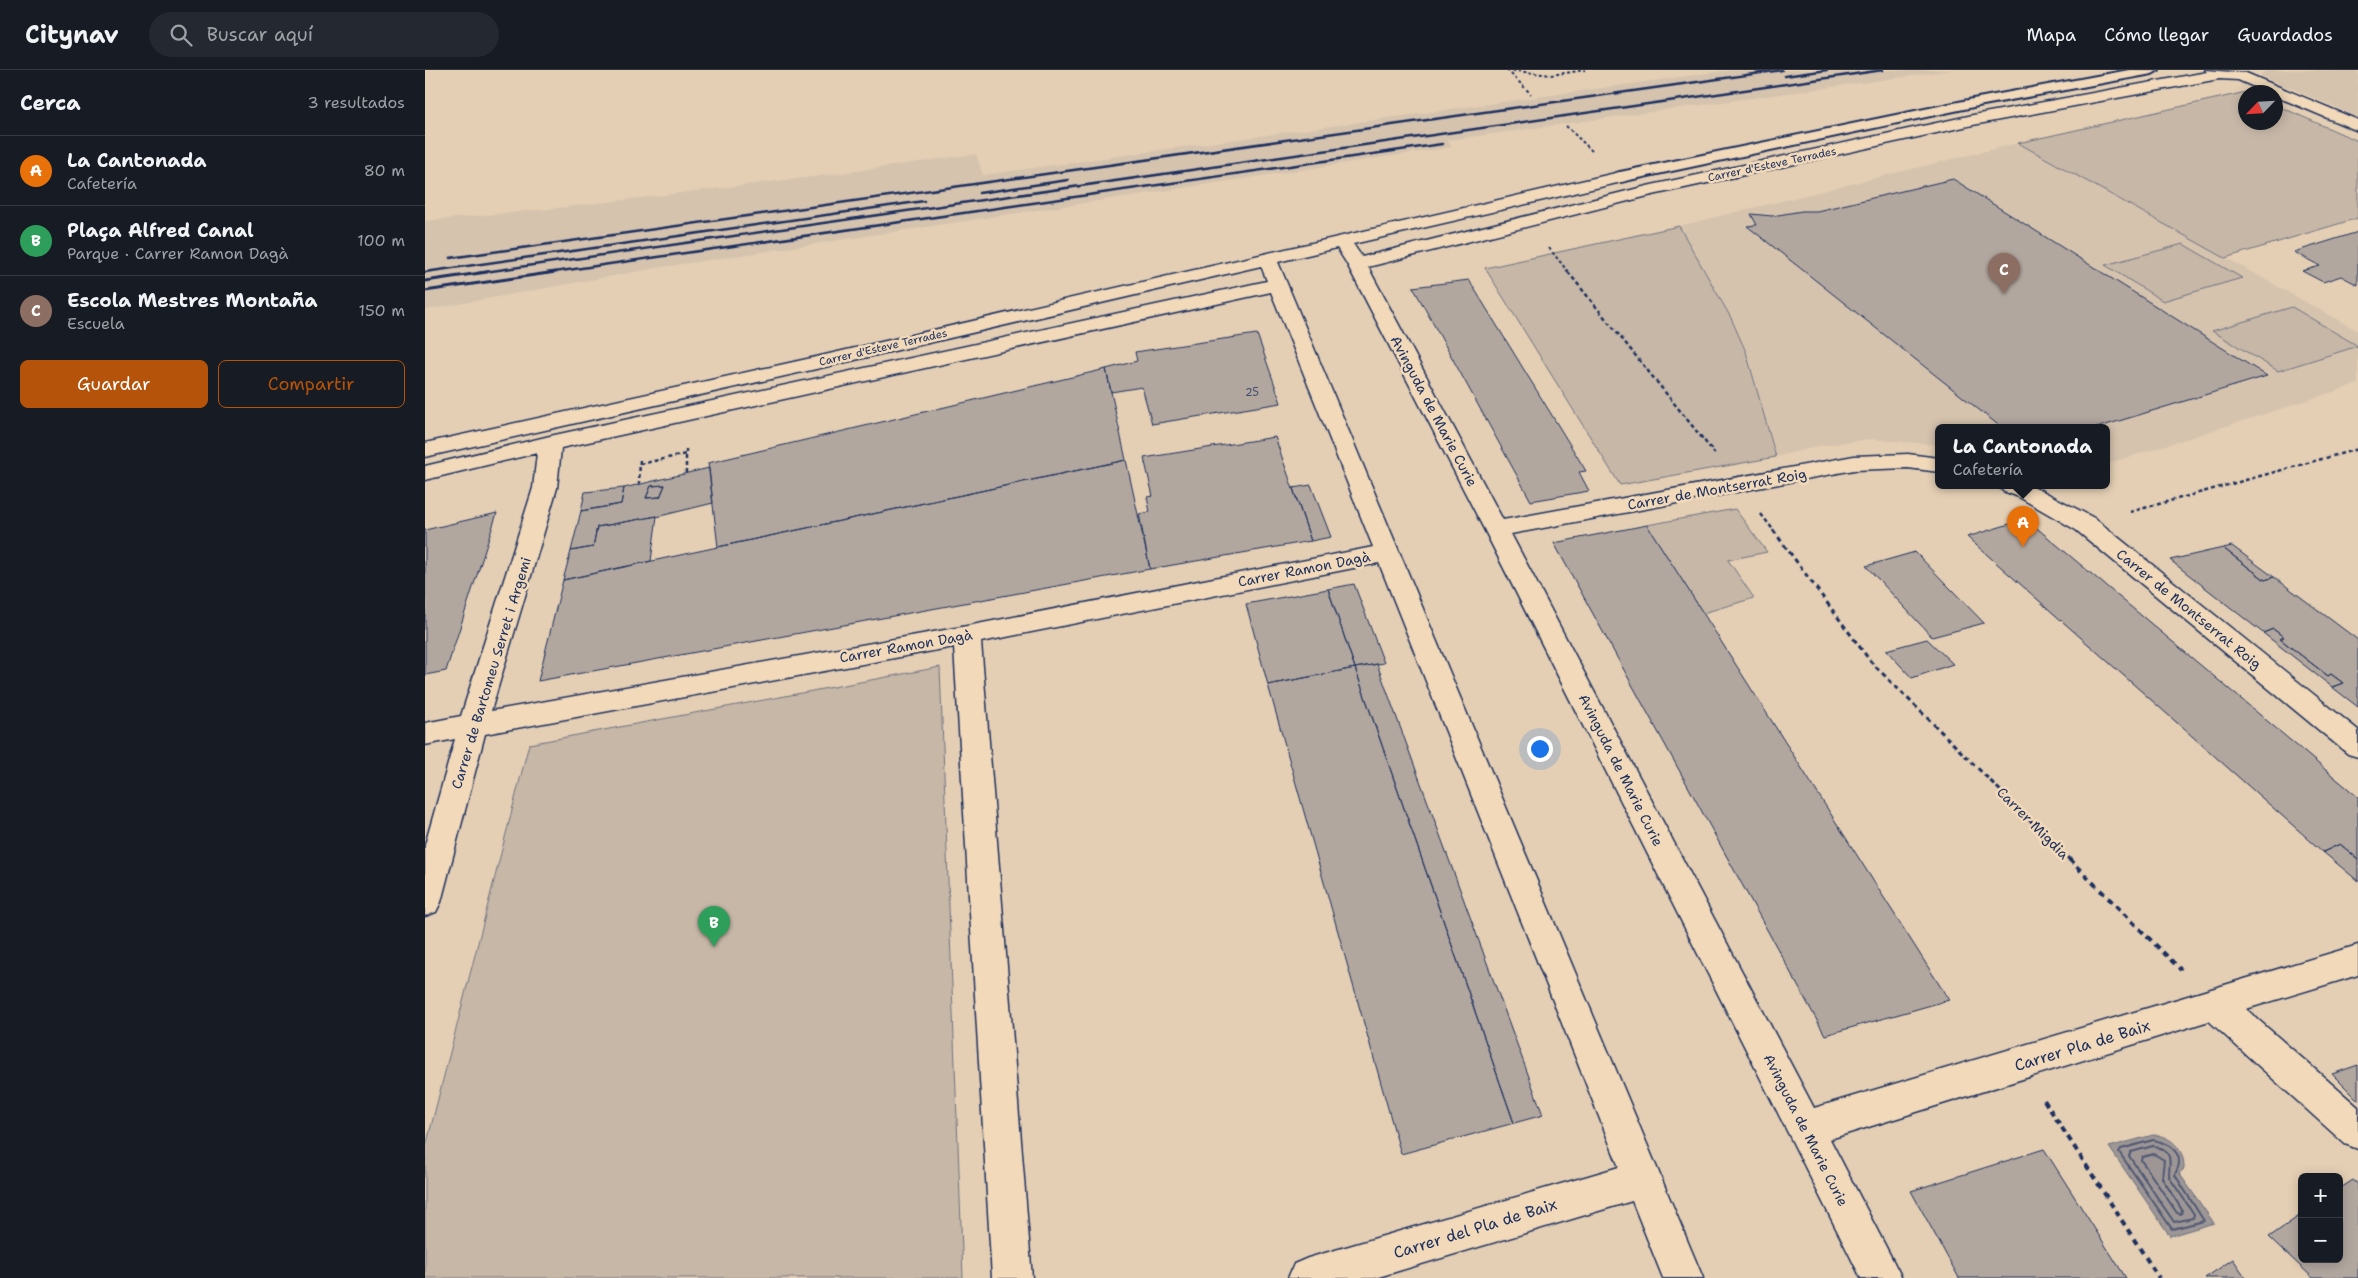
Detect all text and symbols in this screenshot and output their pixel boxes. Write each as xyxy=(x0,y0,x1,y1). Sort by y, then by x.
search box xyxy=(149,12,499,57)
text: Citynav xyxy=(25,19,119,51)
icon: search xyxy=(167,21,195,49)
text: Buscar aquí xyxy=(207,22,313,47)
text: Mapa xyxy=(2026,23,2076,47)
text: Cómo llegar xyxy=(2104,23,2209,47)
text: Guardados xyxy=(2237,23,2333,47)
north arrow xyxy=(2238,85,2283,130)
text: Cerca xyxy=(20,89,81,117)
text: 3 resultados xyxy=(307,92,405,113)
street label: Carrer d'Esteve Terrades xyxy=(1706,144,1838,185)
text: La Cantonada xyxy=(67,148,207,173)
text: A xyxy=(30,160,42,181)
text: 80 m xyxy=(364,160,405,181)
text: Cafetería xyxy=(67,173,137,194)
text: Plaça Alfred Canal xyxy=(67,218,254,243)
text: B xyxy=(31,230,41,251)
text: 100 m xyxy=(357,230,405,251)
text: Parque · Carrer Ramon Dagà xyxy=(67,243,289,264)
pin: C xyxy=(1988,253,2020,294)
text: Escola Mestres Montaña xyxy=(67,288,317,313)
text: C xyxy=(31,300,41,321)
text: 150 m xyxy=(358,300,405,321)
text: Escuela xyxy=(67,313,125,334)
street label: Carrer d'Esteve Terrades xyxy=(818,325,949,370)
street label: Avinguda de Marie Curie xyxy=(1387,332,1482,490)
button: Guardar xyxy=(20,360,208,408)
button: Compartir xyxy=(218,360,405,408)
house number: 25 xyxy=(1245,385,1259,400)
popup xyxy=(1935,424,2110,489)
text: La Cantonada xyxy=(1953,434,2092,459)
text: Cafetería xyxy=(1953,459,2023,480)
street label: Carrer de Montserrat Roig xyxy=(1626,464,1808,514)
pin: A xyxy=(2007,506,2039,547)
street label: Carrer de Montserrat Roig xyxy=(2113,545,2265,673)
street label: Carrer Ramon Dagà xyxy=(1236,547,1372,591)
street label: Carrer de Bartomeu Serret i Argemi xyxy=(447,555,535,791)
street label: Carrer Ramon Dagà xyxy=(838,625,974,667)
street label: Avinguda de Marie Curie xyxy=(1575,691,1667,849)
your location xyxy=(1527,736,1553,762)
street label: Carrer Migdia xyxy=(1993,783,2073,863)
pin: B xyxy=(698,906,730,947)
street label: Carrer Pla de Baix xyxy=(2012,1015,2153,1076)
street label: Avinguda de Marie Curie xyxy=(1760,1051,1852,1209)
map controls xyxy=(2298,1173,2343,1263)
button: + xyxy=(2298,1173,2343,1218)
street label: Carrer del Pla de Baix xyxy=(1391,1194,1560,1263)
button: − xyxy=(2298,1218,2343,1263)

